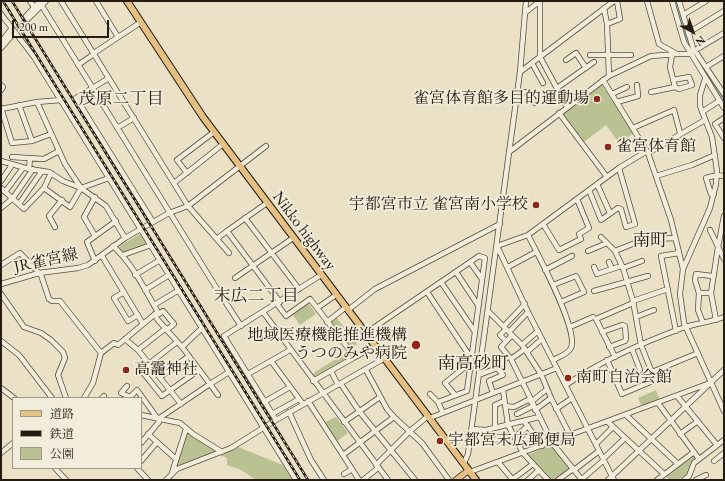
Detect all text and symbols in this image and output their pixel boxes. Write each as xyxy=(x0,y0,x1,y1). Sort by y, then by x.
scale bar xyxy=(14,12,111,38)
north arrow xyxy=(673,12,713,52)
text: 200 m xyxy=(19,19,48,35)
text: N xyxy=(693,33,709,49)
district label: 茂原二丁目 xyxy=(79,89,163,109)
place label: 雀宮体育館多目的運動場 xyxy=(413,89,589,109)
marker: 雀宮体育館多目的運動場 xyxy=(592,94,602,104)
place label: 雀宮体育館 xyxy=(616,137,696,157)
marker: 雀宮体育館 xyxy=(603,142,613,152)
street label: Nikko highway xyxy=(268,188,340,274)
place label: 宇都宮市立 雀宮南小学校 xyxy=(349,195,528,215)
marker: 宇都宮市立 雀宮南小学校 xyxy=(531,200,541,210)
district label: 南町 xyxy=(632,230,668,252)
street label: JR雀宮線 xyxy=(12,245,80,277)
district label: 末広二丁目 xyxy=(214,286,298,306)
place label: 地域医療機能推進機構 うつのみや病院 xyxy=(247,326,407,364)
marker: 地域医療機能推進機構 うつのみや病院 xyxy=(410,339,422,351)
district label: 南高砂町 xyxy=(437,353,509,375)
place label: 高靇神社 xyxy=(134,360,198,380)
marker: 高靇神社 xyxy=(121,365,131,375)
place label: 南町自治会館 xyxy=(576,368,672,388)
marker: 南町自治会館 xyxy=(563,373,573,383)
legend xyxy=(12,397,142,469)
text: 道路 xyxy=(50,406,74,422)
text: 鉄道 xyxy=(50,426,74,442)
place label: 宇都宮末広郵便局 xyxy=(448,431,576,451)
marker: 宇都宮末広郵便局 xyxy=(435,436,445,446)
text: 公園 xyxy=(50,446,74,462)

